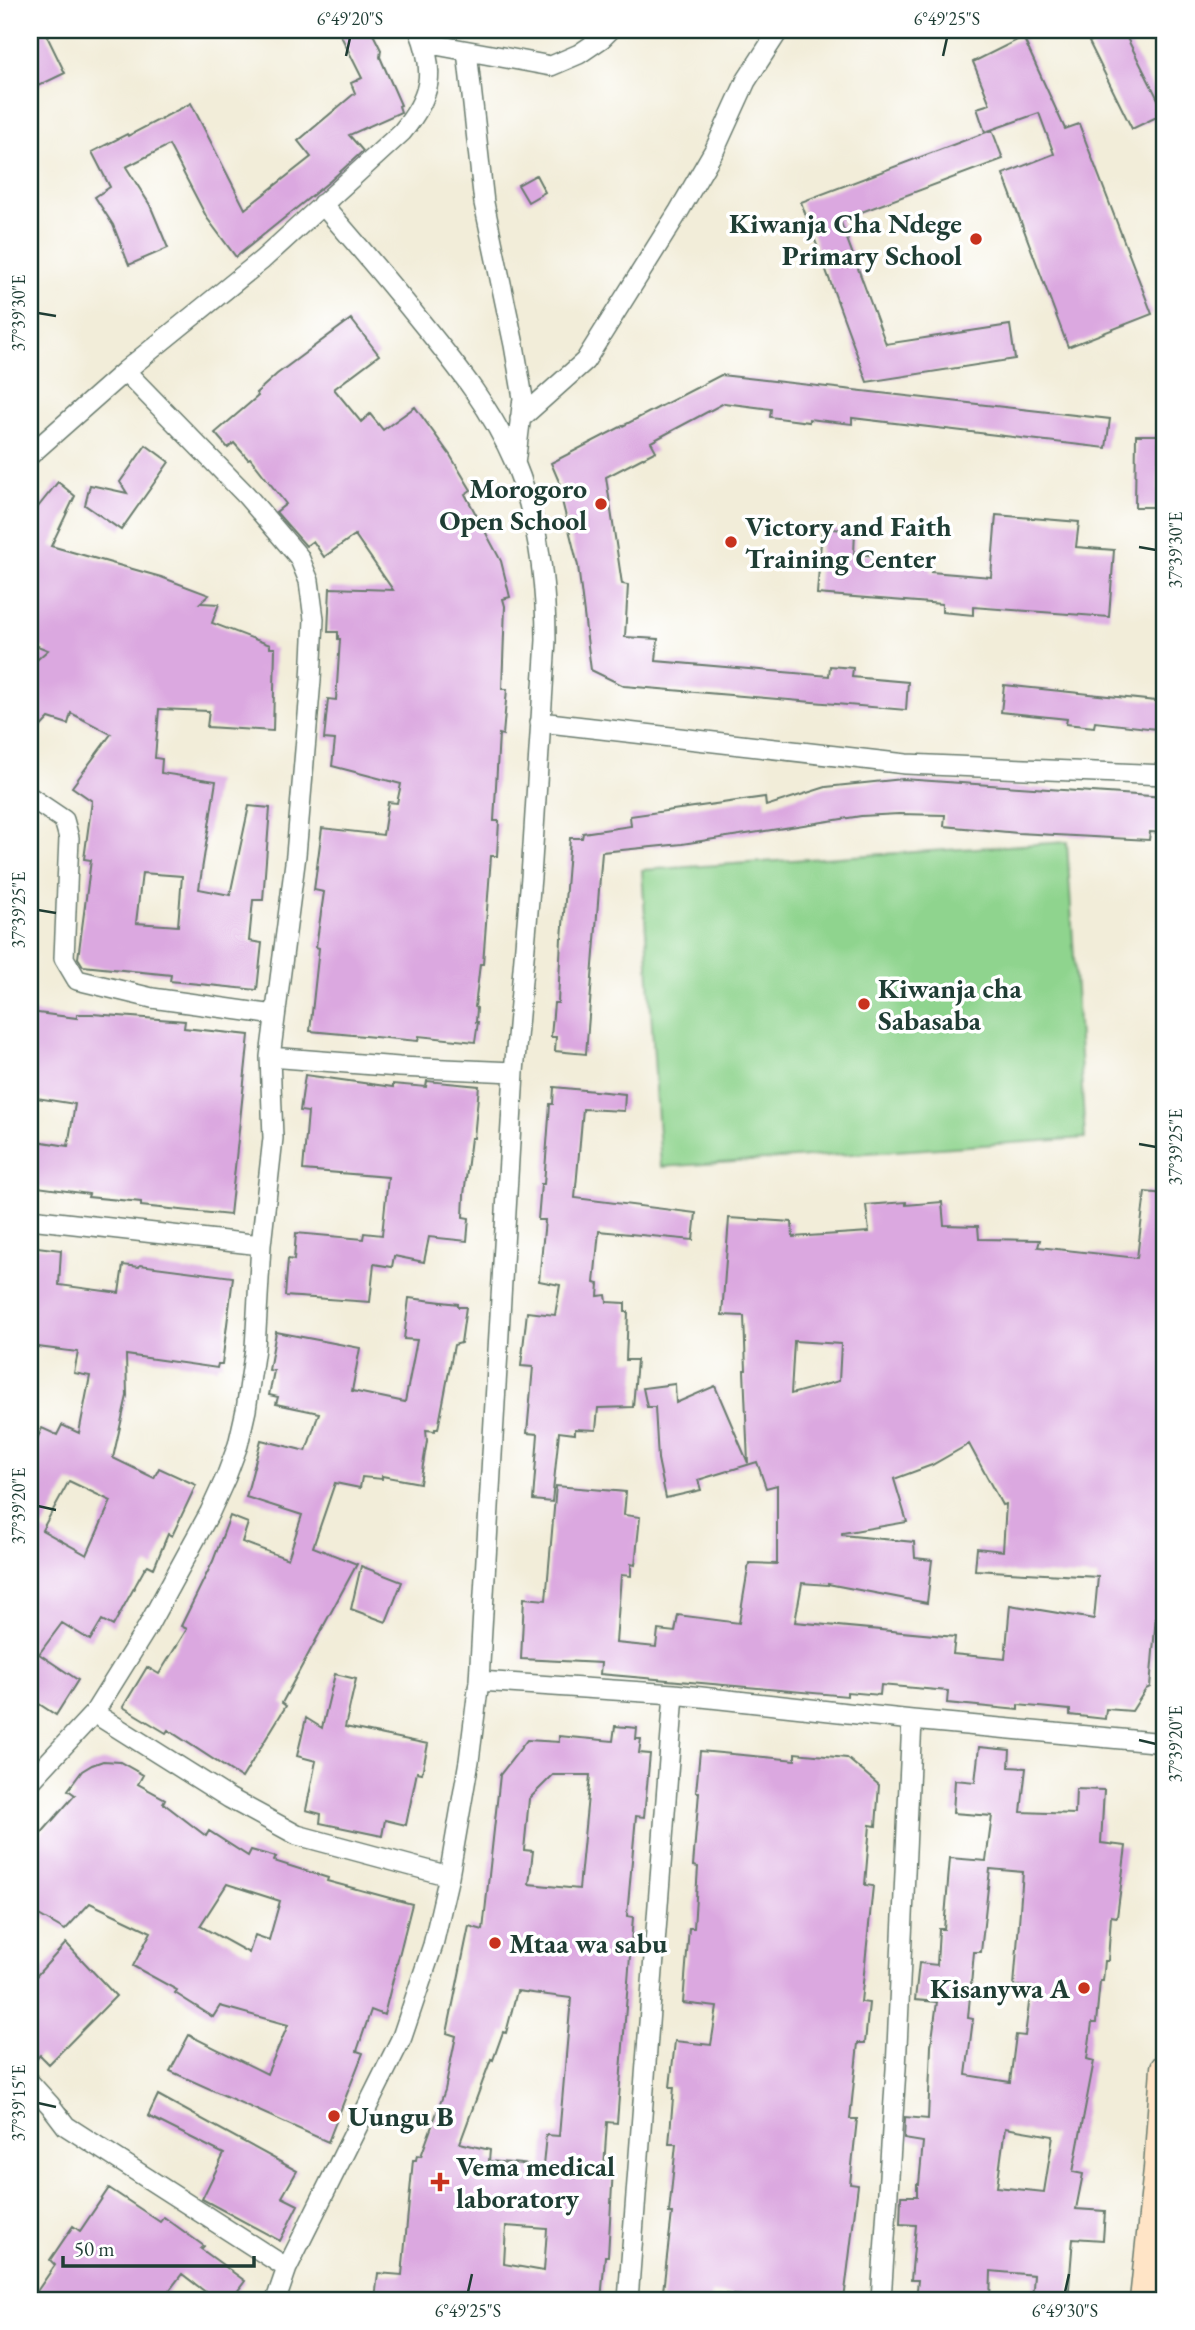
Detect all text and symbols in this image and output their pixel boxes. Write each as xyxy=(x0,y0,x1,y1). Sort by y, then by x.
text: 6°49'20"S xyxy=(317,7,383,30)
text: 6°49'25"S xyxy=(914,7,980,30)
place label: Kiwanja Cha Ndege Primary School xyxy=(729,205,962,273)
marker: Kiwanja Cha Ndege Primary School xyxy=(968,231,984,247)
text: 37°39'30"E xyxy=(7,275,30,351)
place label: Morogoro Open School xyxy=(439,470,587,538)
marker: Morogoro Open School xyxy=(593,496,609,512)
place label: Victory and Faith Training Center xyxy=(745,508,952,576)
text: 37°39'30"E xyxy=(1164,512,1187,588)
marker: Victory and Faith Training Center xyxy=(723,534,739,550)
text: 37°39'25"E xyxy=(7,872,30,948)
place label: Kiwanja cha Sabasaba xyxy=(878,970,1022,1038)
marker: Kiwanja cha Sabasaba xyxy=(856,996,872,1012)
text: 37°39'25"E xyxy=(1164,1109,1187,1185)
text: 37°39'20"E xyxy=(7,1468,30,1544)
text: 37°39'20"E xyxy=(1164,1706,1187,1782)
place label: Mtaa wa sabu xyxy=(509,1925,668,1961)
marker: Mtaa wa sabu xyxy=(487,1935,503,1951)
place label: Kisanywa A xyxy=(930,1970,1071,2006)
marker: Kisanywa A xyxy=(1076,1980,1092,1996)
text: 37°39'15"E xyxy=(7,2065,30,2141)
place label: Uungu B xyxy=(348,2098,454,2134)
marker: Uungu B xyxy=(326,2108,342,2124)
place label: Vema medical laboratory xyxy=(456,2148,615,2216)
marker: Vema medical laboratory xyxy=(430,2172,450,2192)
scale bar xyxy=(63,2225,254,2269)
text: 50 m xyxy=(74,2235,115,2262)
text: 6°49'25"S xyxy=(435,2299,501,2322)
text: 6°49'30"S xyxy=(1032,2299,1098,2322)

